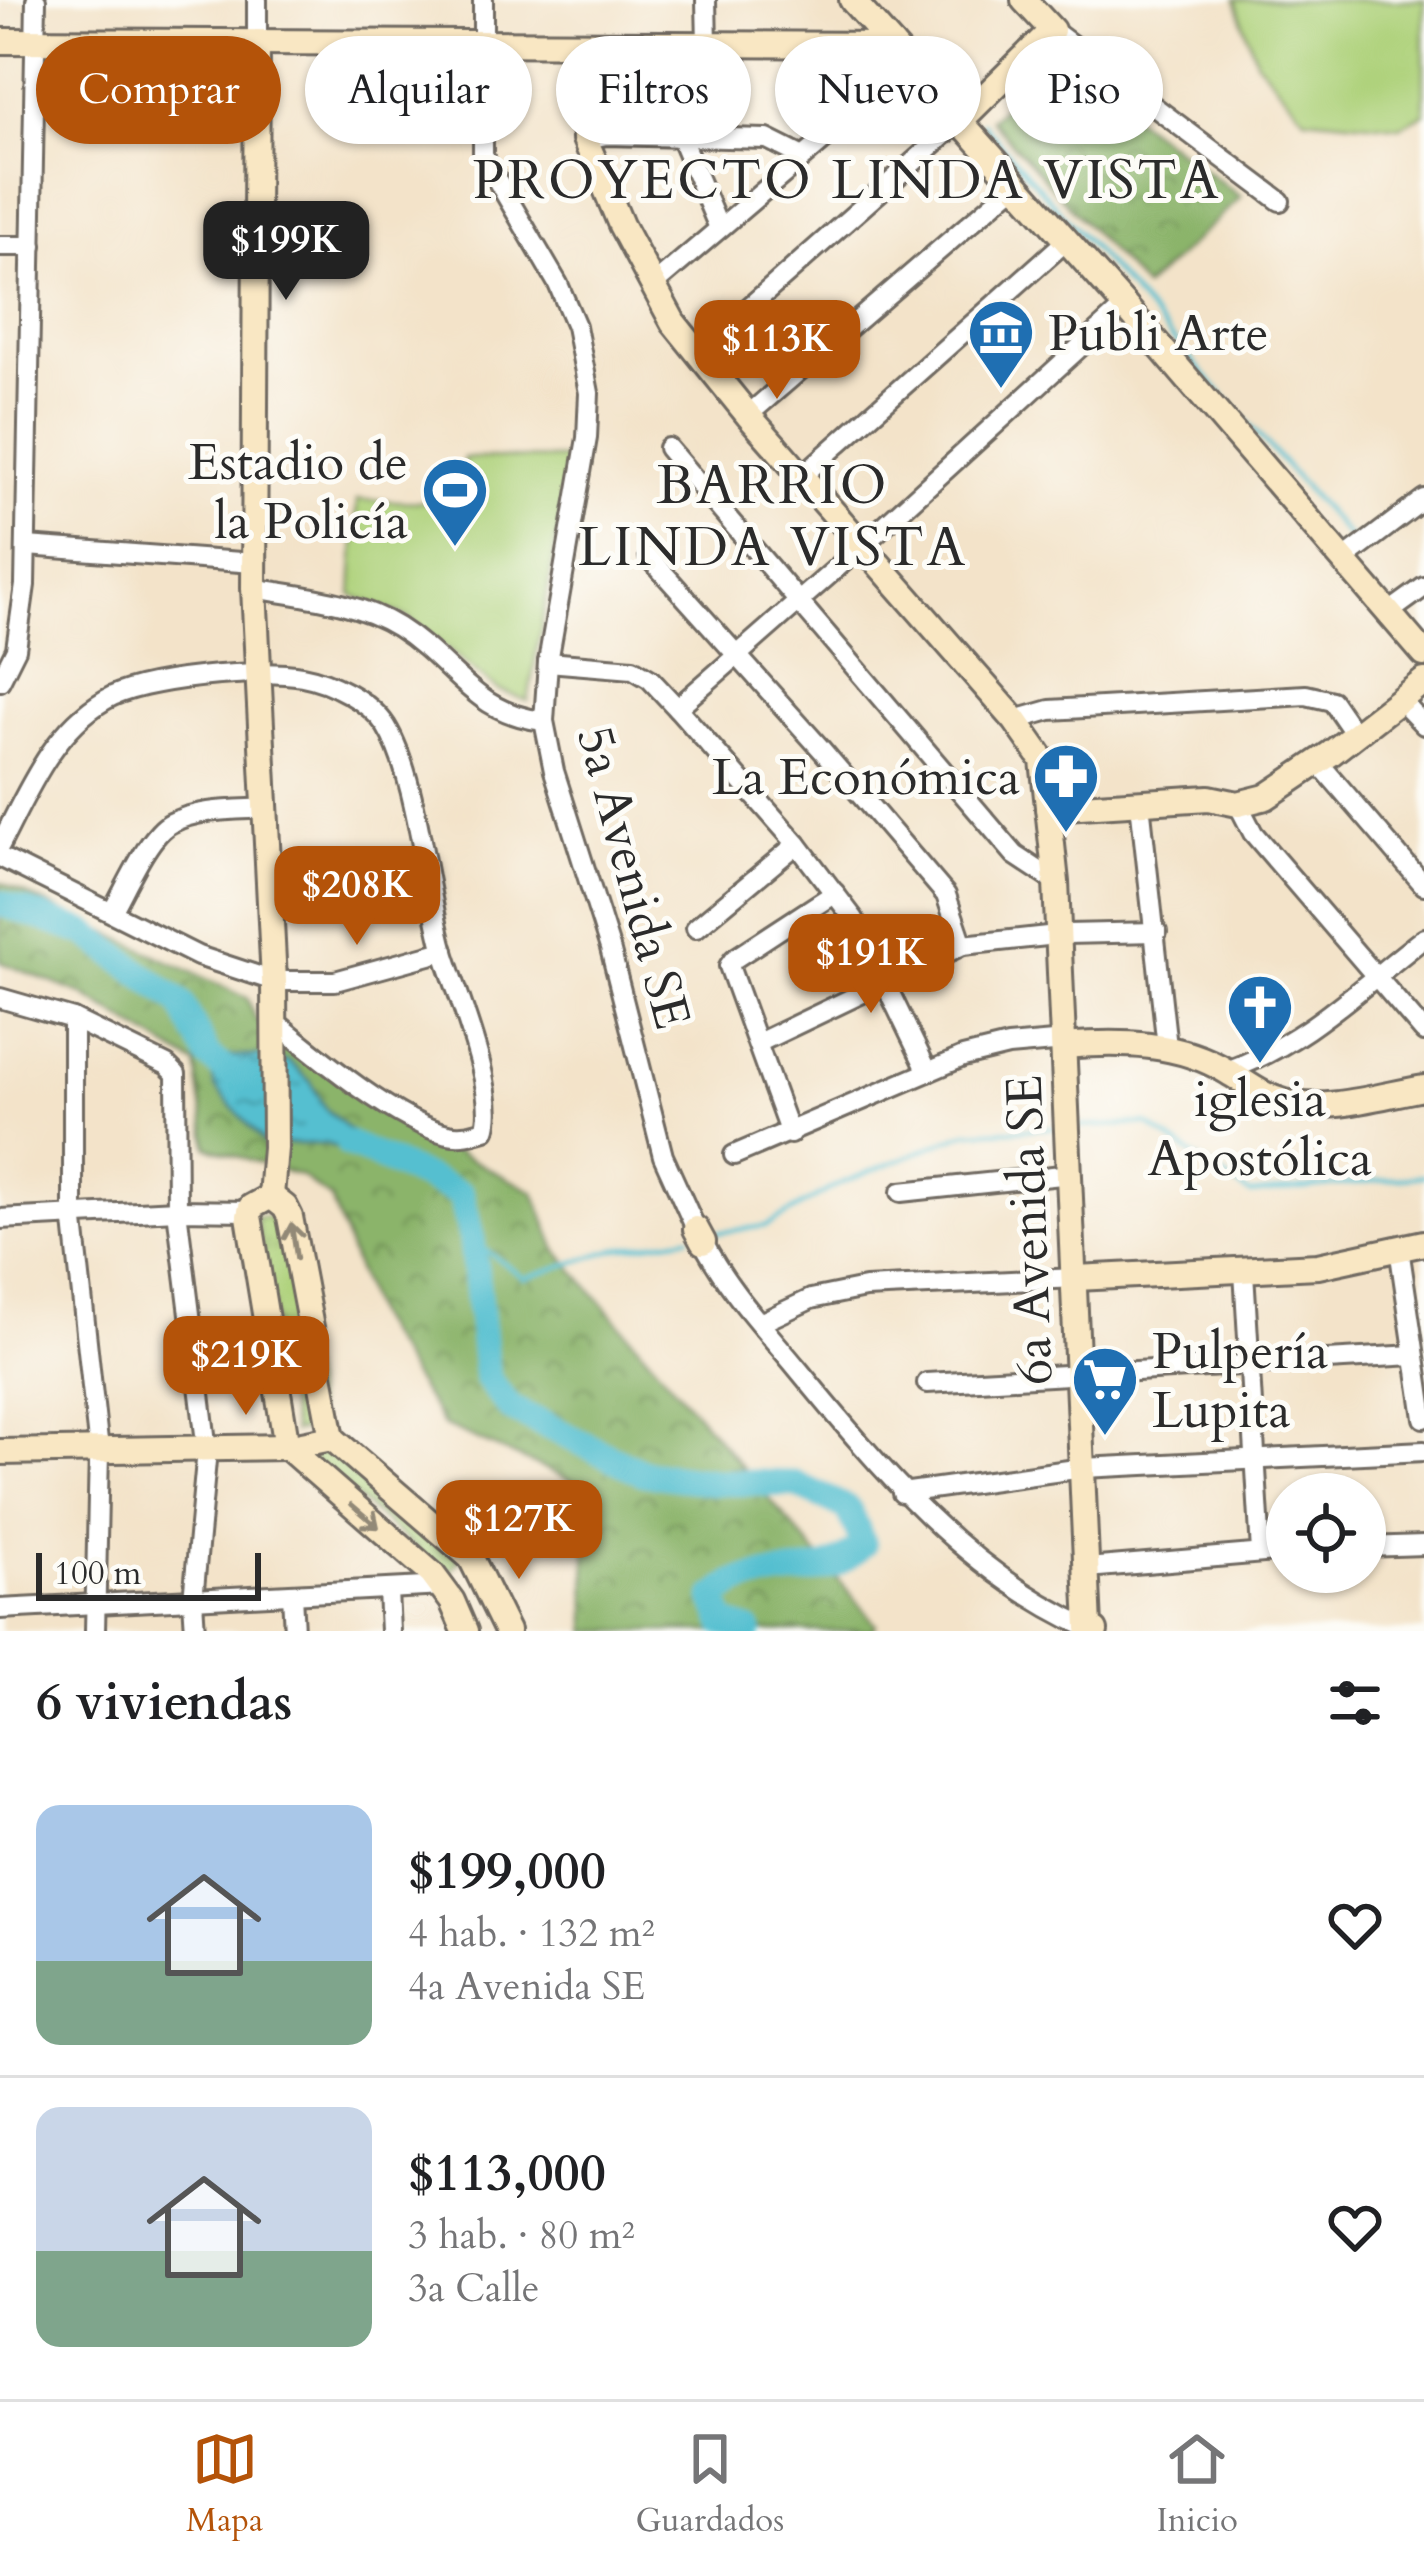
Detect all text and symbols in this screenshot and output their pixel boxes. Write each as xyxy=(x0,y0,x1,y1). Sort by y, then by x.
chip: Comprar xyxy=(36,36,281,144)
chip: Alquilar xyxy=(305,36,532,144)
chip: Filtros xyxy=(556,36,751,144)
chip: Nuevo xyxy=(775,36,981,144)
chip: Piso xyxy=(1005,36,1163,144)
district label: PROYECTO LINDA VISTA xyxy=(473,145,1221,218)
pin: $199K xyxy=(202,201,370,303)
text: $199K xyxy=(230,213,342,266)
museum icon: Publi Arte xyxy=(966,297,1036,391)
place label: Publi Arte xyxy=(1048,299,1269,369)
pin: $113K xyxy=(693,300,861,402)
text: $113K xyxy=(721,312,833,365)
place label: Estadio de la Policía xyxy=(188,428,408,557)
district label: BARRIO LINDA VISTA xyxy=(578,450,968,585)
sports icon: Estadio de la Policía xyxy=(420,455,490,549)
street label: 5a Avenida SE xyxy=(559,719,707,1036)
pharmacy icon: La Económica xyxy=(1031,741,1101,835)
place label: La Económica xyxy=(712,743,1020,813)
pin: $208K xyxy=(273,846,441,948)
text: $208K xyxy=(301,858,413,911)
pin: $191K xyxy=(787,914,955,1016)
text: $191K xyxy=(815,926,927,979)
church icon: iglesia Apostólica xyxy=(1225,972,1295,1066)
place label: iglesia Apostólica xyxy=(1148,1065,1372,1194)
street label: 6a Avenida SE xyxy=(990,1074,1070,1386)
one-way arrow xyxy=(281,1222,304,1261)
pin: $219K xyxy=(162,1316,330,1418)
place label: Pulpería Lupita xyxy=(1152,1317,1328,1446)
text: $219K xyxy=(190,1328,302,1381)
supermarket icon: Pulpería Lupita xyxy=(1070,1344,1140,1438)
map controls xyxy=(1266,1473,1386,1593)
button: locate xyxy=(1266,1473,1386,1593)
pin: $127K xyxy=(435,1480,603,1582)
text: $127K xyxy=(463,1492,575,1545)
one-way arrow xyxy=(350,1502,380,1530)
scale bar xyxy=(36,1547,261,1600)
text: 100 m xyxy=(54,1551,141,1596)
text: 6 viviendas xyxy=(36,1668,292,1738)
icon: filters xyxy=(1322,1670,1388,1736)
text: $199,000 xyxy=(408,1837,606,1907)
icon: home xyxy=(132,1853,276,1997)
icon: heart xyxy=(1322,1892,1388,1958)
text: 4 hab. · 132 m² xyxy=(408,1907,655,1960)
text: 4a Avenida SE xyxy=(408,1960,645,2013)
text: $113,000 xyxy=(408,2139,606,2209)
icon: home xyxy=(132,2155,276,2299)
icon: heart xyxy=(1322,2194,1388,2260)
text: 3 hab. · 80 m² xyxy=(408,2209,635,2262)
text: 3a Calle xyxy=(408,2262,540,2315)
tab: Mapa xyxy=(186,2426,263,2543)
tab: Guardados xyxy=(635,2426,784,2543)
tab: Inicio xyxy=(1156,2426,1238,2543)

